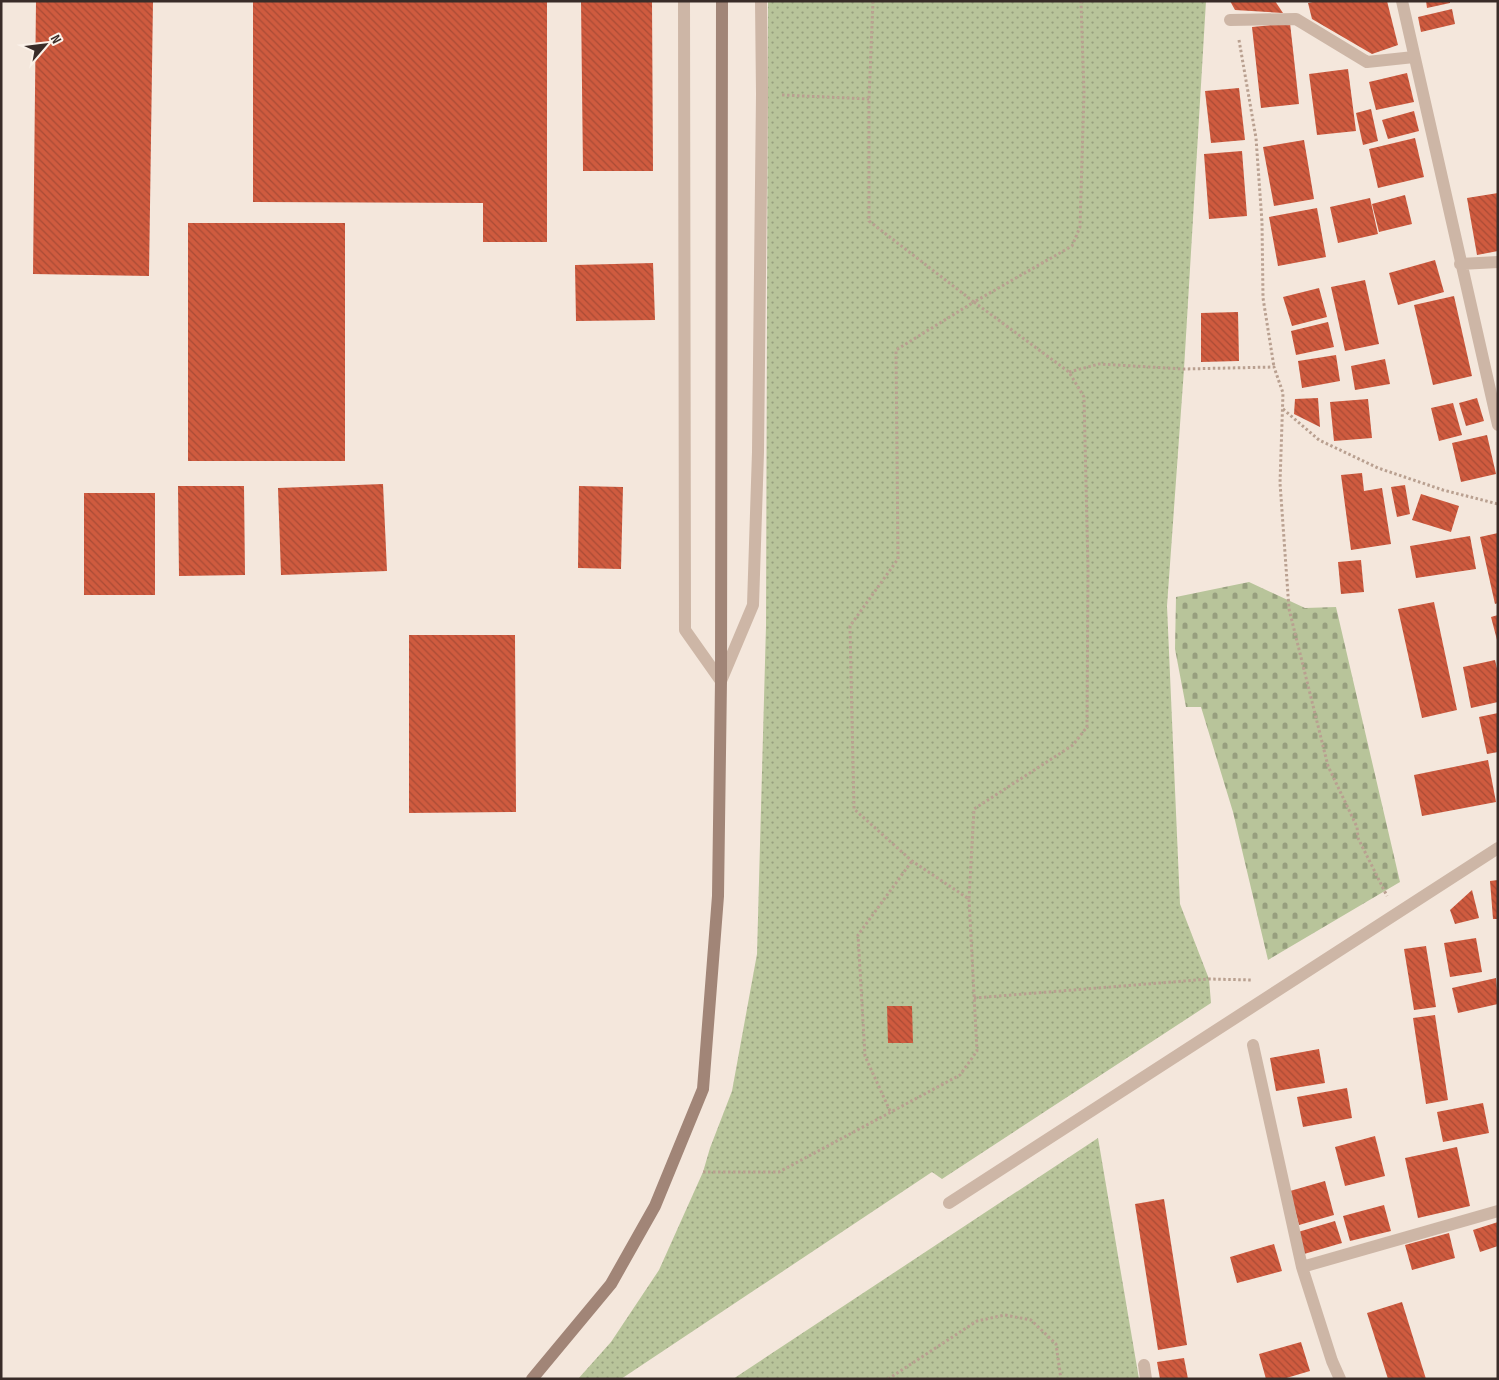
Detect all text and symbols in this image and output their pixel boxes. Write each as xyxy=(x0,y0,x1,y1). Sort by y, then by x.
north arrow xyxy=(20,20,70,70)
text: N xyxy=(47,32,65,46)

